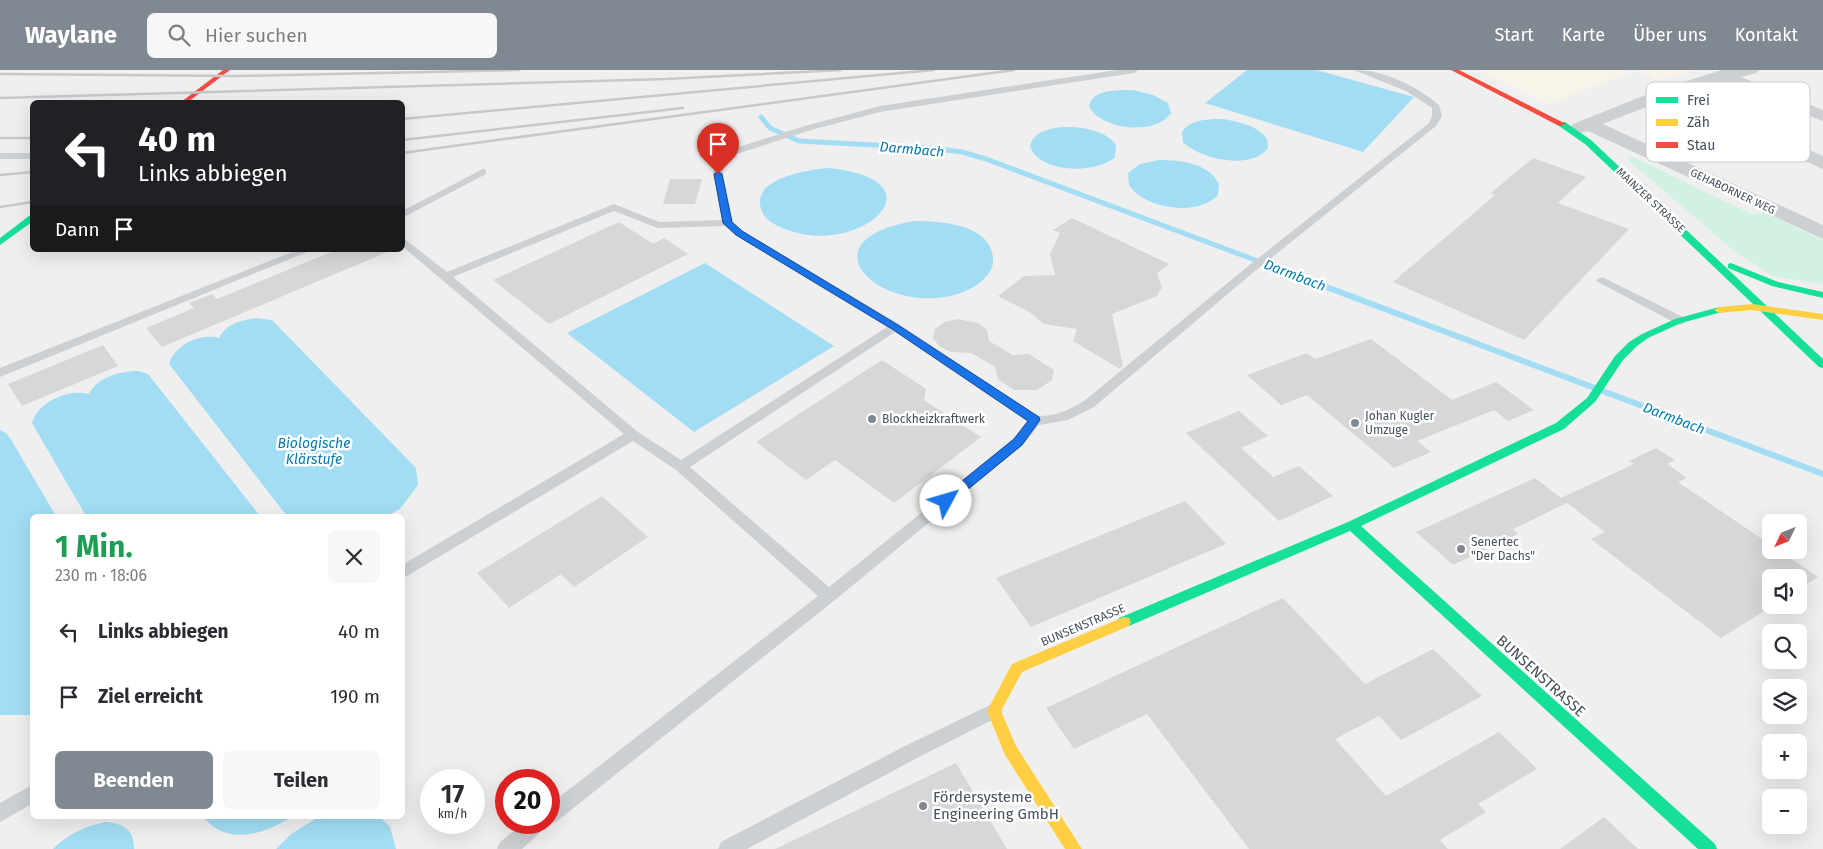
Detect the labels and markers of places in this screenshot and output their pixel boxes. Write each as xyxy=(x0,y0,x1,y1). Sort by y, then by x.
pin xyxy=(697,123,739,174)
place label: Johan Kugler Umzuge xyxy=(1365,409,1435,437)
place label: Blockheizkraftwerk xyxy=(882,412,986,426)
marker: Blockheizkraftwerk xyxy=(866,413,878,425)
marker: Johan Kugler Umzuge xyxy=(1349,417,1361,429)
place label: Senertec "Der Dachs" xyxy=(1471,535,1535,563)
marker: Senertec "Der Dachs" xyxy=(1455,543,1467,555)
place label: Fördersysteme Engineering GmbH xyxy=(933,788,1059,823)
marker: Fördersysteme Engineering GmbH xyxy=(917,800,929,812)

